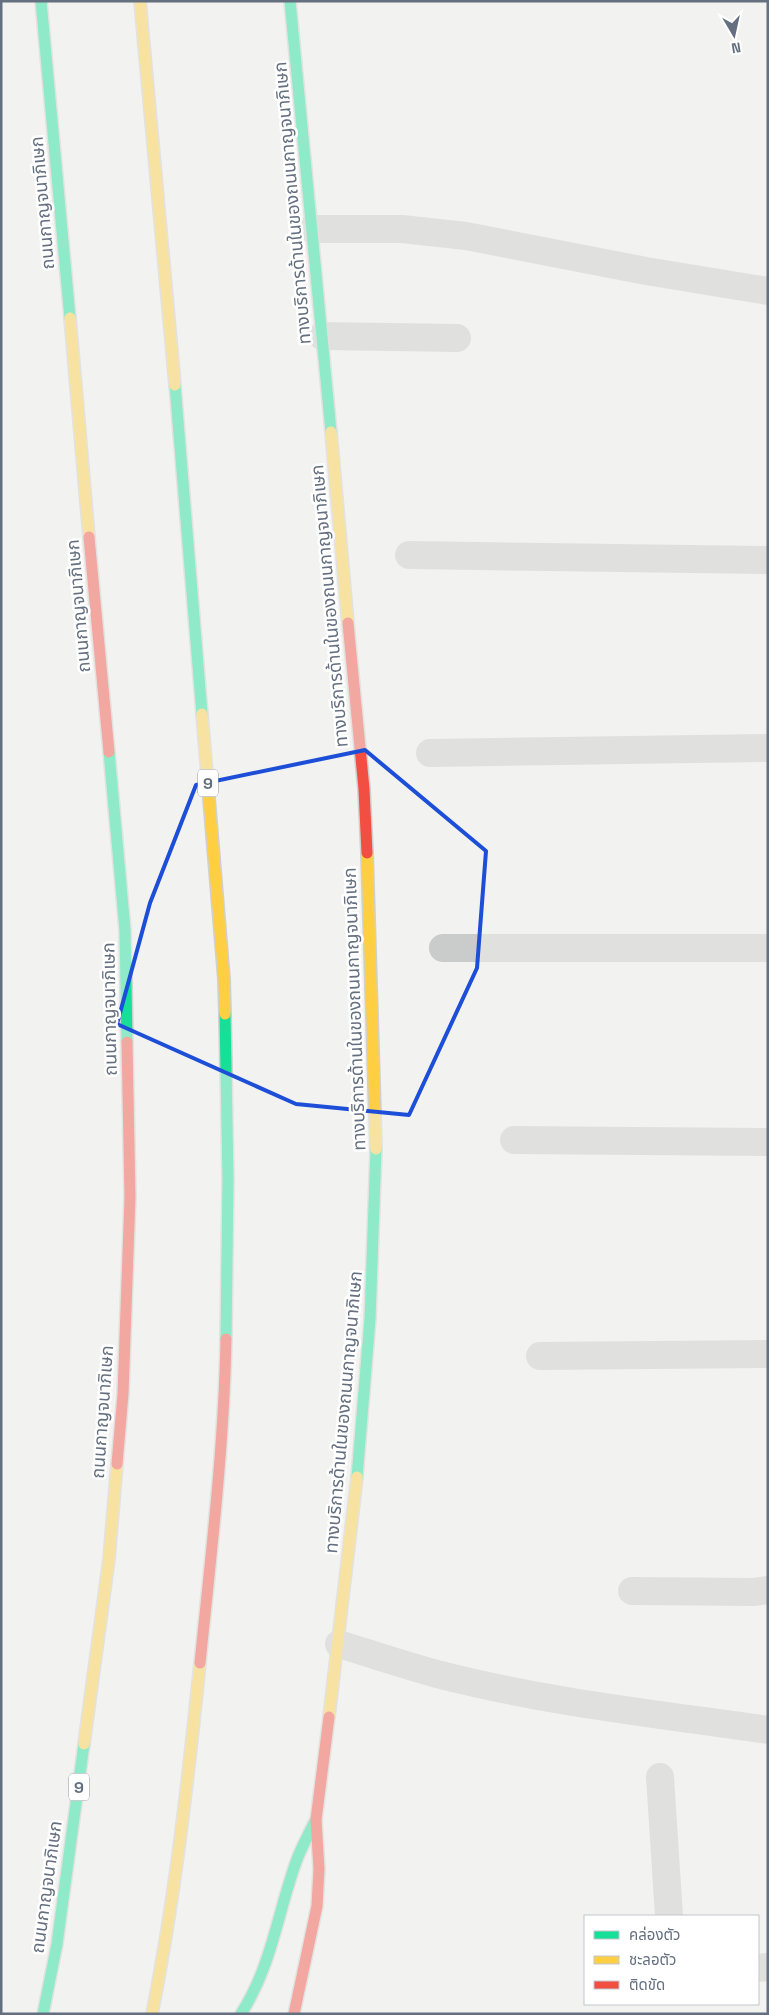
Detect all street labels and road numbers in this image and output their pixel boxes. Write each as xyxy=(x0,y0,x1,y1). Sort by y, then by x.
street label: ทางบริการด้านในของถนนกาญจนาภิเษก xyxy=(268,61,316,345)
street label: ถนนกาญจนาภิเษก xyxy=(25,135,59,271)
street label: ทางบริการด้านในของถนนกาญจนาภิเษก xyxy=(305,464,353,748)
street label: ถนนกาญจนาภิเษก xyxy=(61,538,95,674)
road number: 9 xyxy=(198,770,218,796)
street label: ทางบริการด้านในของถนนกาญจนาภิเษก xyxy=(338,867,370,1151)
street label: ถนนกาญจนาภิเษก xyxy=(96,942,122,1076)
street label: ทางบริการด้านในของถนนกาญจนาภิเษก xyxy=(319,1270,367,1554)
street label: ถนนกาญจนาภิเษก xyxy=(86,1345,118,1479)
road number: 9 xyxy=(69,1774,89,1800)
street label: ถนนกาญจนาภิเษก xyxy=(25,1819,67,1955)

